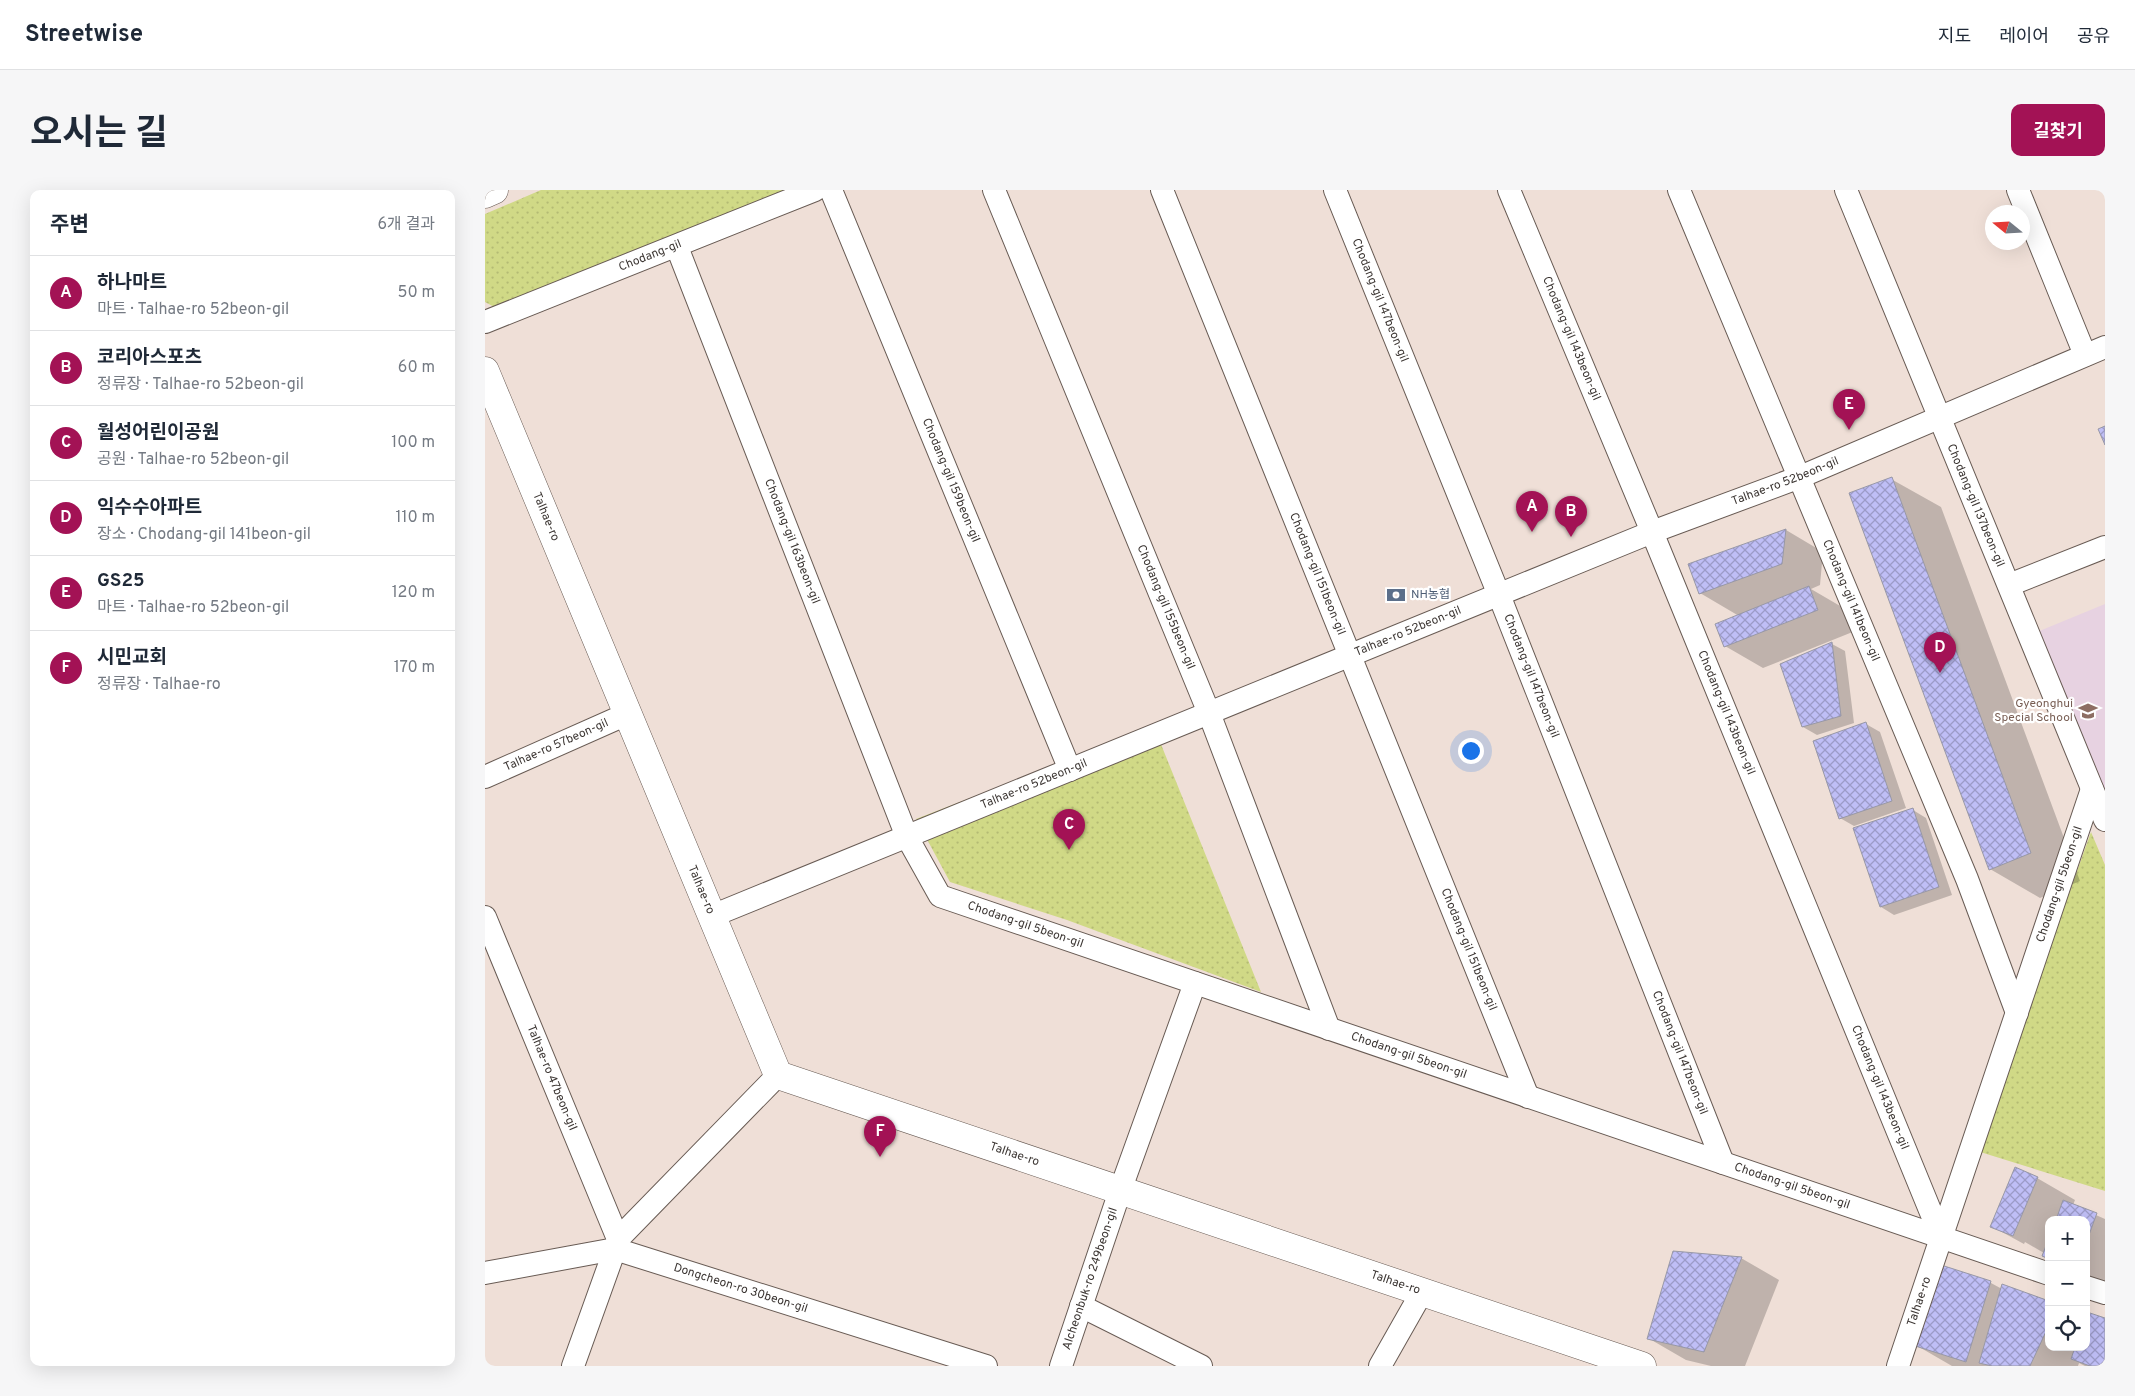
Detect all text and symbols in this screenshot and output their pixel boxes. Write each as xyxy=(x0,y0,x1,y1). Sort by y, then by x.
text: Streetwise xyxy=(25,20,143,50)
text: 지도 xyxy=(1938,26,1971,49)
text: 레이어 xyxy=(1999,26,2049,49)
text: 공유 xyxy=(2077,26,2110,49)
button: 길찾기 xyxy=(2011,104,2105,156)
text: 오시는 길 xyxy=(30,113,168,157)
north arrow xyxy=(1985,205,2030,250)
text: 주변 xyxy=(50,212,89,239)
text: 6개 결과 xyxy=(378,215,435,235)
street label: Chodang-gil xyxy=(616,236,684,276)
street label: Chodang-gil 147beon-gil xyxy=(1347,236,1412,364)
text: 하나마트 xyxy=(97,271,167,295)
street label: Chodang-gil 143beon-gil xyxy=(1538,274,1604,403)
text: A xyxy=(60,283,72,303)
text: 50 m xyxy=(398,283,435,303)
text: 마트 · Talhae-ro 52beon-gil xyxy=(97,300,289,320)
text: 코리아스포츠 xyxy=(97,346,202,370)
text: B xyxy=(60,358,72,378)
text: 60 m xyxy=(398,358,435,378)
text: 정류장 · Talhae-ro 52beon-gil xyxy=(97,375,304,395)
pin: E xyxy=(1833,389,1865,430)
street label: Chodang-gil 159beon-gil xyxy=(918,416,983,545)
text: 월성어린이공원 xyxy=(97,421,219,445)
text: C xyxy=(61,433,71,453)
text: 100 m xyxy=(391,433,435,453)
street label: Chodang-gil 137beon-gil xyxy=(1943,442,2008,570)
text: 공원 · Talhae-ro 52beon-gil xyxy=(97,450,289,470)
street label: Talhae-ro 52beon-gil xyxy=(1729,453,1841,510)
street label: Chodang-gil 163beon-gil xyxy=(760,477,823,606)
street label: Talhae-ro xyxy=(528,490,563,544)
pin: A xyxy=(1516,491,1548,532)
text: 익수수아파트 xyxy=(97,496,202,520)
pin: B xyxy=(1555,496,1587,537)
text: D xyxy=(60,508,72,528)
text: 110 m xyxy=(395,508,435,528)
street label: Chodang-gil 151beon-gil xyxy=(1285,510,1349,637)
text: 장소 · Chodang-gil 141beon-gil xyxy=(97,525,311,545)
street label: Chodang-gil 141beon-gil xyxy=(1818,537,1883,664)
street label: Chodang-gil 155beon-gil xyxy=(1133,542,1198,672)
text: GS25 xyxy=(97,569,145,593)
text: E xyxy=(61,583,71,603)
text: 120 m xyxy=(392,583,435,603)
bank icon: NH농협 xyxy=(1385,584,1407,606)
place label: NH농협 xyxy=(1411,587,1450,603)
text: 마트 · Talhae-ro 52beon-gil xyxy=(97,598,289,618)
street label: Talhae-ro 52beon-gil xyxy=(1352,603,1464,661)
street label: Chodang-gil 147beon-gil xyxy=(1499,612,1563,740)
pin: D xyxy=(1924,632,1956,673)
text: 시민교회 xyxy=(97,646,167,670)
street label: Chodang-gil 143beon-gil xyxy=(1693,648,1759,777)
text: F xyxy=(61,658,71,678)
text: 170 m xyxy=(394,658,435,678)
text: 정류장 · Talhae-ro xyxy=(97,675,221,695)
place label: Gyeonghui Special School xyxy=(1994,696,2073,726)
school or university icon: Gyeonghui Special School xyxy=(2077,700,2099,722)
street label: Talhae-ro 57beon-gil xyxy=(502,715,611,776)
your location xyxy=(1458,738,1484,764)
street label: Talhae-ro 52beon-gil xyxy=(978,755,1090,813)
pin: C xyxy=(1053,809,1085,850)
street label: Chodang-gil 5beon-gil xyxy=(2033,824,2087,945)
street label: Talhae-ro xyxy=(684,863,718,917)
street label: Chodang-gil 151beon-gil xyxy=(1437,886,1500,1013)
street label: Chodang-gil 5beon-gil xyxy=(965,898,1085,952)
street label: Chodang-gil 147beon-gil xyxy=(1648,988,1711,1117)
street label: Talhae-ro 47beon-gil xyxy=(523,1023,580,1133)
street label: Chodang-gil 143beon-gil xyxy=(1847,1023,1912,1152)
street label: Chodang-gil 5beon-gil xyxy=(1349,1029,1469,1083)
pin: F xyxy=(864,1116,896,1157)
street label: Talhae-ro xyxy=(987,1139,1042,1171)
street label: Chodang-gil 5beon-gil xyxy=(1732,1159,1852,1214)
street label: Alcheonbuk-ro 249beon-gil xyxy=(1059,1206,1122,1352)
map controls xyxy=(2045,1216,2090,1351)
button: + xyxy=(2045,1216,2090,1261)
street label: Dongcheon-ro 30beon-gil xyxy=(672,1260,810,1317)
button: − xyxy=(2045,1261,2090,1306)
street label: Talhae-ro xyxy=(1368,1267,1423,1299)
street label: Talhae-ro xyxy=(1904,1274,1936,1328)
button: locate xyxy=(2045,1306,2090,1351)

